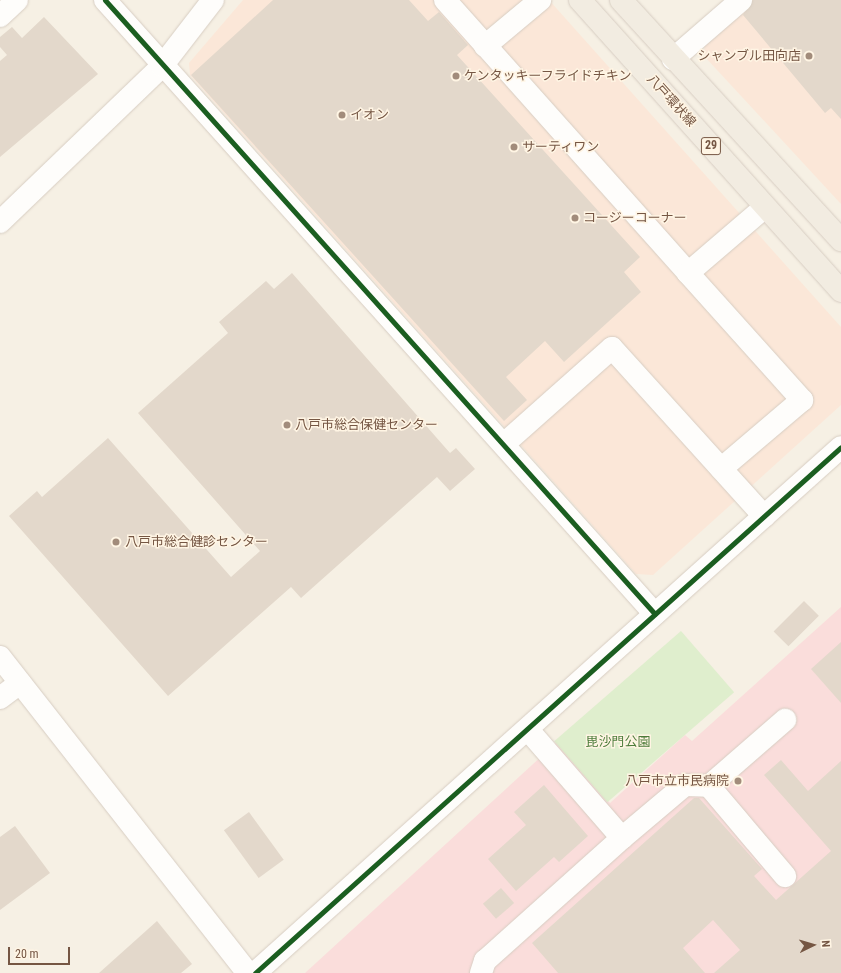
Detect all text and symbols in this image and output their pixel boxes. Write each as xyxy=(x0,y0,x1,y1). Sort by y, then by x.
place label: シャンブル田向店 xyxy=(697,48,801,64)
marker: シャンブル田向店 xyxy=(804,51,814,61)
place label: ケンタッキーフライドチキン xyxy=(464,68,633,84)
marker: ケンタッキーフライドチキン xyxy=(451,71,461,81)
street label: 八戸環状線 xyxy=(643,72,699,130)
place label: イオン xyxy=(350,107,389,123)
marker: イオン xyxy=(337,110,347,120)
road number: 29 xyxy=(700,136,722,156)
place label: サーティワン xyxy=(522,139,600,155)
marker: サーティワン xyxy=(509,142,519,152)
place label: コージーコーナー xyxy=(583,210,687,226)
marker: コージーコーナー xyxy=(570,213,580,223)
place label: 八戸市総合保健センター xyxy=(295,417,438,433)
marker: 八戸市総合保健センター xyxy=(282,420,292,430)
place label: 八戸市総合健診センター xyxy=(125,534,268,550)
marker: 八戸市総合健診センター xyxy=(110,536,122,548)
park label: 毘沙門公園 xyxy=(586,734,650,750)
place label: 八戸市立市民病院 xyxy=(625,773,729,789)
marker: 八戸市立市民病院 xyxy=(732,775,744,787)
north arrow xyxy=(793,925,833,965)
scale bar xyxy=(10,939,72,965)
text: N xyxy=(819,940,832,948)
text: 20 m xyxy=(15,947,39,961)

